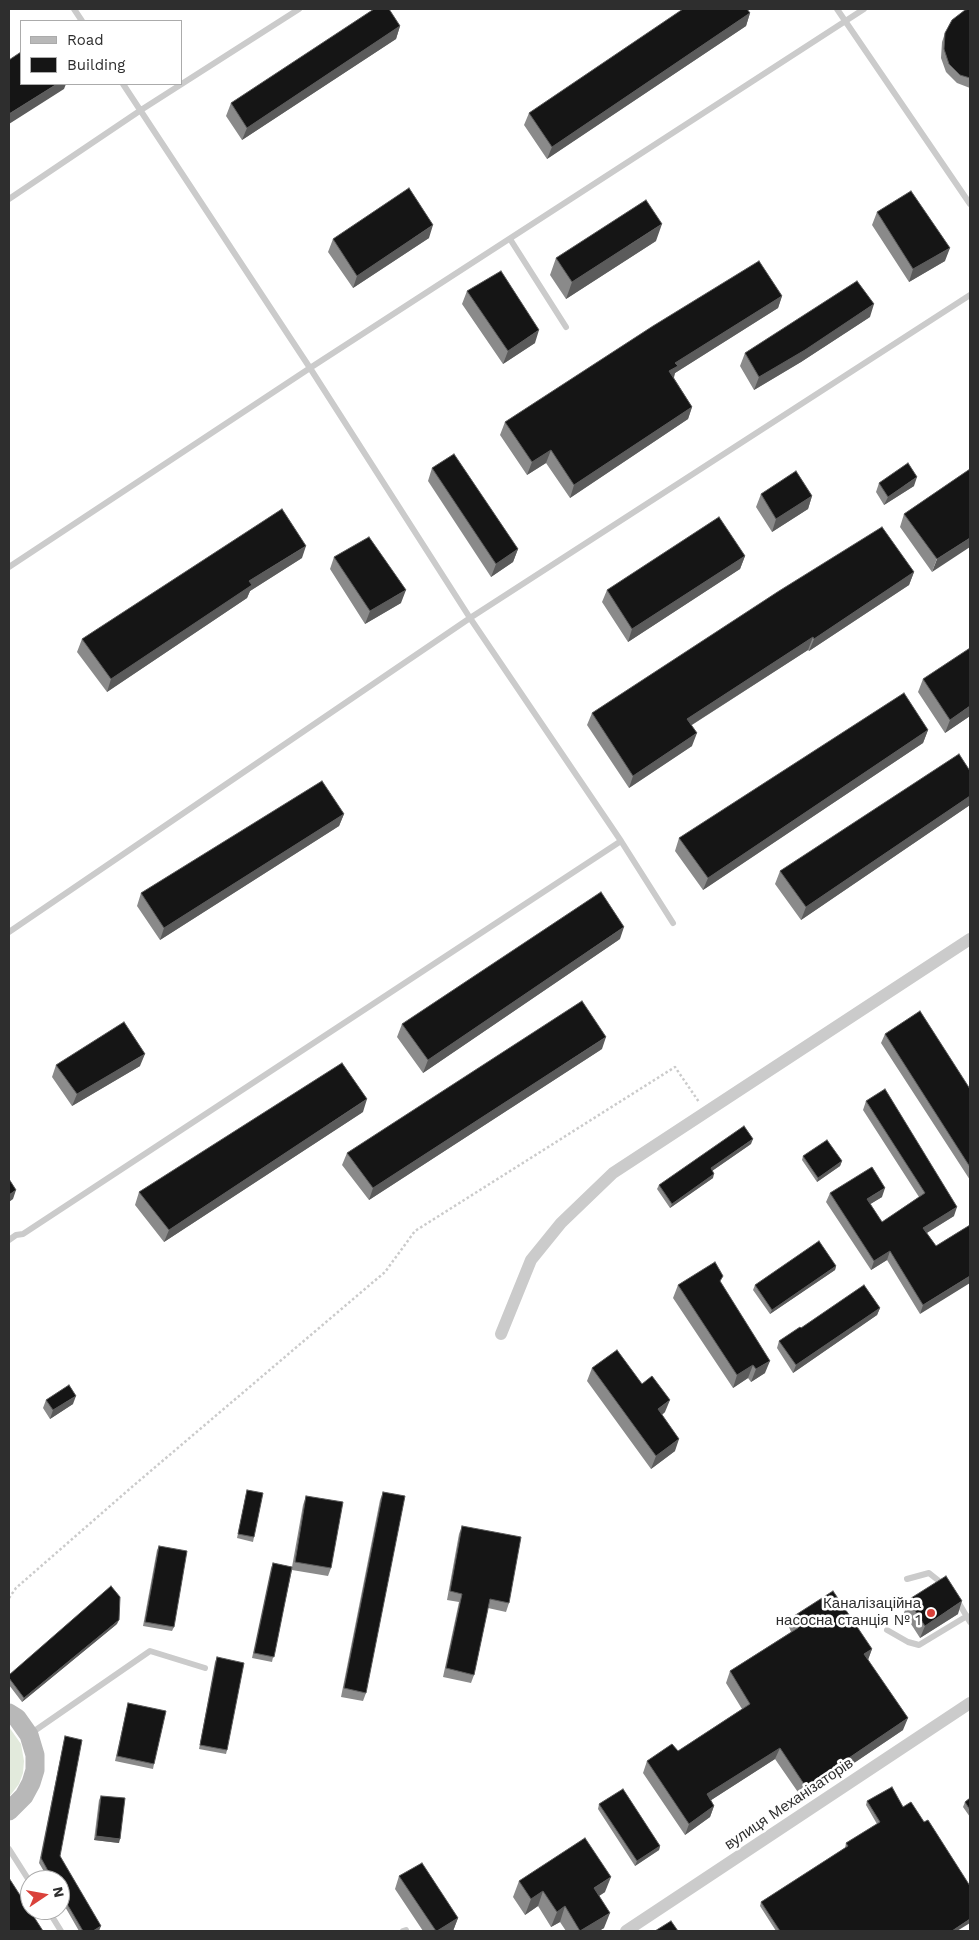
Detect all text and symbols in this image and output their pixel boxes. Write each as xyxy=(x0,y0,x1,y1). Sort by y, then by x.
legend xyxy=(20,20,182,85)
text: Road xyxy=(67,31,104,49)
text: Building xyxy=(67,56,125,74)
place label: Каналізаційна насосна станція № 1 xyxy=(776,1595,921,1630)
marker: Каналізаційна насосна станція № 1 xyxy=(925,1607,937,1619)
street label: вулиця Механізаторів xyxy=(721,1754,857,1854)
north arrow xyxy=(20,1870,70,1920)
text: N xyxy=(50,1885,68,1899)

